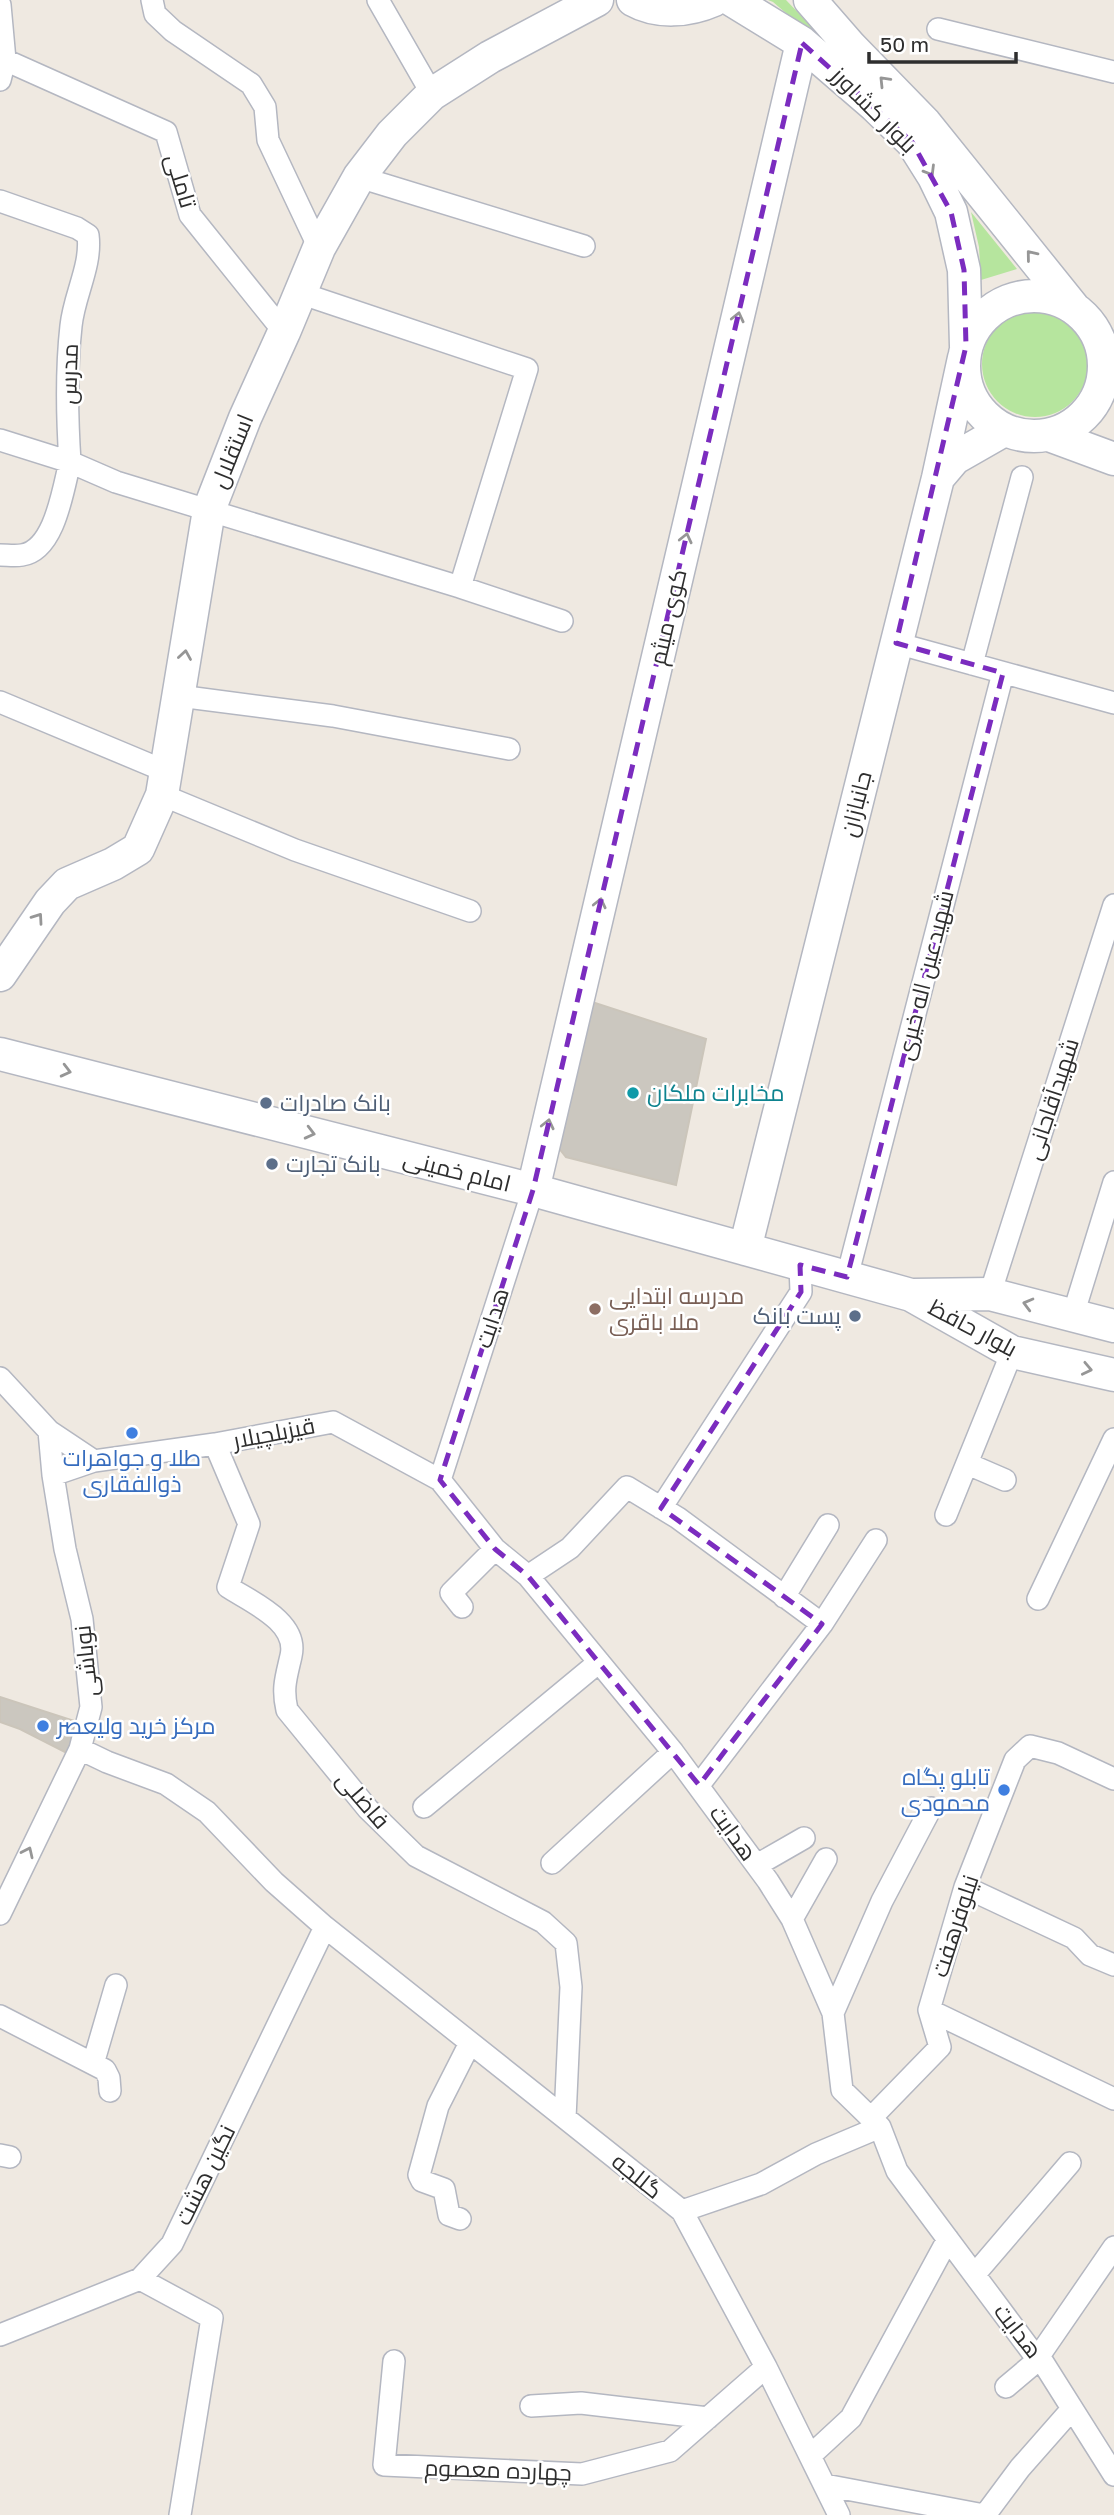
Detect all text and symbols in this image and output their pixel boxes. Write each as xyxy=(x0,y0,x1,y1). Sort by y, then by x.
scale bar xyxy=(869,21,1016,65)
text: 50 m xyxy=(880,31,929,57)
street label: بلوار کشاورز xyxy=(824,59,924,158)
one-way arrow xyxy=(880,76,893,89)
street label: تاملی xyxy=(160,150,203,211)
one-way arrow xyxy=(921,164,934,177)
one-way arrow xyxy=(1027,250,1039,263)
one-way arrow xyxy=(730,311,744,323)
street label: مدرس xyxy=(53,343,84,405)
street label: استقلال xyxy=(204,409,259,492)
one-way arrow xyxy=(678,532,692,544)
street label: کوی میثم xyxy=(642,566,695,668)
one-way arrow xyxy=(177,649,192,661)
street label: جانبازان xyxy=(833,768,878,840)
street label: شهیدعین اله خیری xyxy=(889,887,960,1063)
one-way arrow xyxy=(592,897,606,909)
one-way arrow xyxy=(30,913,42,926)
street label: شهیدآقاجانی xyxy=(1018,1034,1085,1163)
one-way arrow xyxy=(60,1062,72,1077)
place label: مخابرات ملکان xyxy=(647,1078,785,1107)
marker: مخابرات ملکان xyxy=(625,1085,641,1101)
place label: بانک صادرات xyxy=(280,1088,391,1116)
marker: بانک صادرات xyxy=(258,1095,274,1111)
one-way arrow xyxy=(540,1118,554,1130)
one-way arrow xyxy=(304,1125,316,1139)
street label: امام خمینی xyxy=(400,1143,514,1200)
place label: بانک تجارت xyxy=(286,1149,381,1177)
marker: بانک تجارت xyxy=(264,1156,280,1172)
place label: مدرسه ابتدایی ملا باقری xyxy=(609,1281,744,1336)
street label: هدایت xyxy=(468,1284,514,1351)
street label: بلوار حافظ xyxy=(924,1292,1023,1362)
one-way arrow xyxy=(1022,1298,1034,1312)
marker: مدرسه ابتدایی ملا باقری xyxy=(587,1301,603,1317)
place label: پست بانک xyxy=(753,1301,841,1331)
marker: پست بانک xyxy=(847,1308,863,1324)
one-way arrow xyxy=(1081,1360,1093,1375)
street label: قیزیلچیلار xyxy=(228,1410,318,1456)
marker: طلا و جواهرات ذوالفقاری xyxy=(124,1425,140,1441)
place label: طلا و جواهرات ذوالفقاری xyxy=(63,1443,201,1498)
street label: نوباشی xyxy=(67,1624,104,1698)
place label: مرکز خرید ولیعصر xyxy=(55,1711,216,1739)
marker: مرکز خرید ولیعصر xyxy=(35,1718,51,1734)
place label: تابلو پگاه محمودی xyxy=(901,1762,990,1817)
street label: فاضلی xyxy=(330,1765,396,1834)
marker: تابلو پگاه محمودی xyxy=(996,1782,1012,1798)
street label: هدایت xyxy=(704,1799,763,1866)
one-way arrow xyxy=(20,1847,34,1859)
street label: نیلوفرهفت xyxy=(924,1871,984,1980)
street label: نگین هشت xyxy=(168,2120,241,2230)
street label: گللجه xyxy=(607,2146,669,2204)
street label: هدایت xyxy=(989,2297,1049,2363)
street label: چهارده معصوم xyxy=(424,2452,572,2489)

